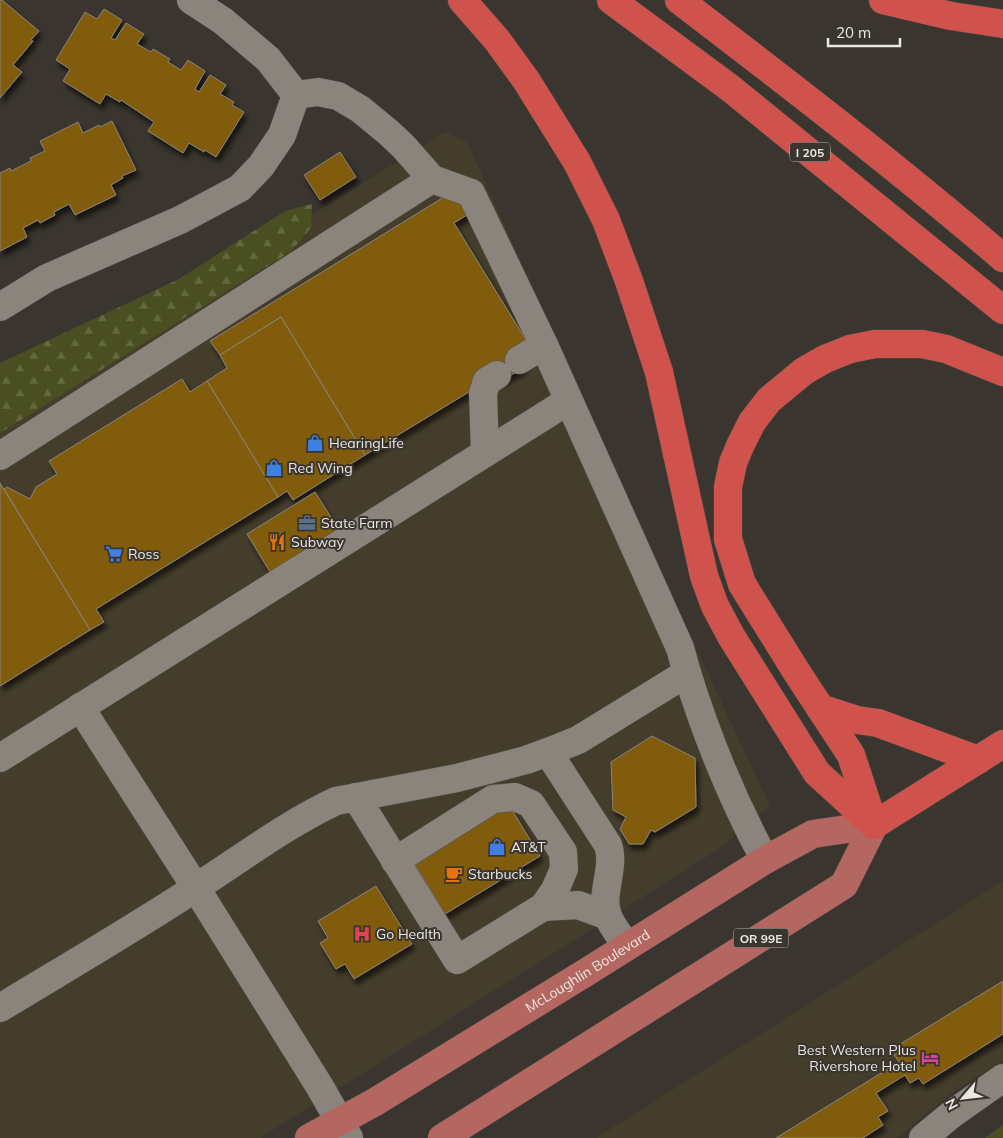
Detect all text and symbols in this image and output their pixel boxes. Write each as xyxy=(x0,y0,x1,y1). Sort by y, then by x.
scale bar xyxy=(828,15,900,47)
text: 20 m xyxy=(836,23,871,42)
road number: I 205 xyxy=(790,142,830,162)
shop icon: HearingLife xyxy=(305,433,325,453)
place label: HearingLife xyxy=(329,434,404,452)
shop icon: Red Wing xyxy=(264,458,284,478)
place label: Red Wing xyxy=(288,459,353,477)
office icon: State Farm xyxy=(297,513,317,533)
place label: State Farm xyxy=(321,514,392,532)
restaurant icon: Subway xyxy=(267,532,287,552)
place label: Subway xyxy=(291,533,344,551)
supermarket icon: Ross xyxy=(104,544,124,564)
place label: Ross xyxy=(128,545,159,563)
shop icon: AT&T xyxy=(487,837,507,857)
place label: AT&T xyxy=(511,838,546,856)
cafe icon: Starbucks xyxy=(444,864,464,884)
place label: Starbucks xyxy=(468,865,533,883)
hospital icon: Go Health xyxy=(352,924,372,944)
place label: Go Health xyxy=(376,925,441,943)
street label: McLoughlin Boulevard xyxy=(522,925,653,1016)
road number: OR 99E xyxy=(734,928,788,948)
place label: Best Western Plus Rivershore Hotel xyxy=(797,1041,916,1075)
hotel icon: Best Western Plus Rivershore Hotel xyxy=(920,1048,940,1068)
north arrow xyxy=(938,1073,988,1123)
text: N xyxy=(941,1095,962,1113)

